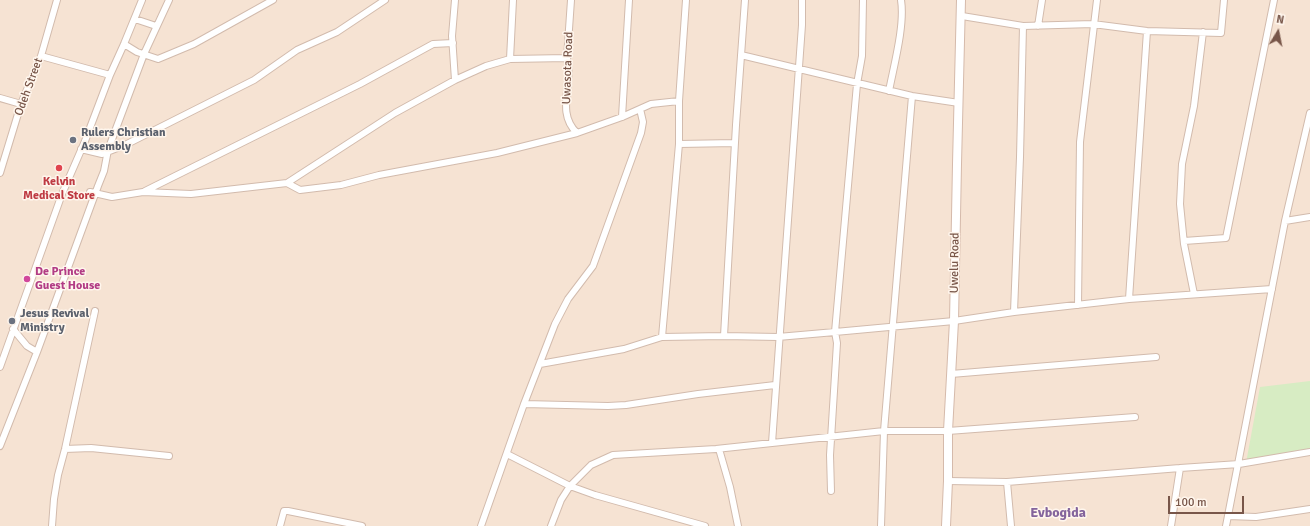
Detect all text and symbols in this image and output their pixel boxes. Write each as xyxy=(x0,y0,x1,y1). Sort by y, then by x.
north arrow xyxy=(1258,12,1298,52)
text: N xyxy=(1275,13,1285,27)
street label: Uwasota Road xyxy=(560,31,576,105)
street label: Odeh Street xyxy=(12,56,46,118)
place label: Rulers Christian Assembly xyxy=(81,126,166,154)
marker: Rulers Christian Assembly xyxy=(68,135,78,145)
marker: Kelvin Medical Store xyxy=(54,163,64,173)
place label: Kelvin Medical Store xyxy=(23,175,95,203)
street label: Uwelu Road xyxy=(947,232,963,294)
place label: De Prince Guest House xyxy=(35,265,100,293)
marker: De Prince Guest House xyxy=(22,274,32,284)
place label: Jesus Revival Ministry xyxy=(20,307,89,335)
marker: Jesus Revival Ministry xyxy=(7,316,17,326)
scale bar xyxy=(1170,488,1246,514)
text: 100 m xyxy=(1175,495,1207,510)
district label: Evbogida xyxy=(1030,505,1086,521)

